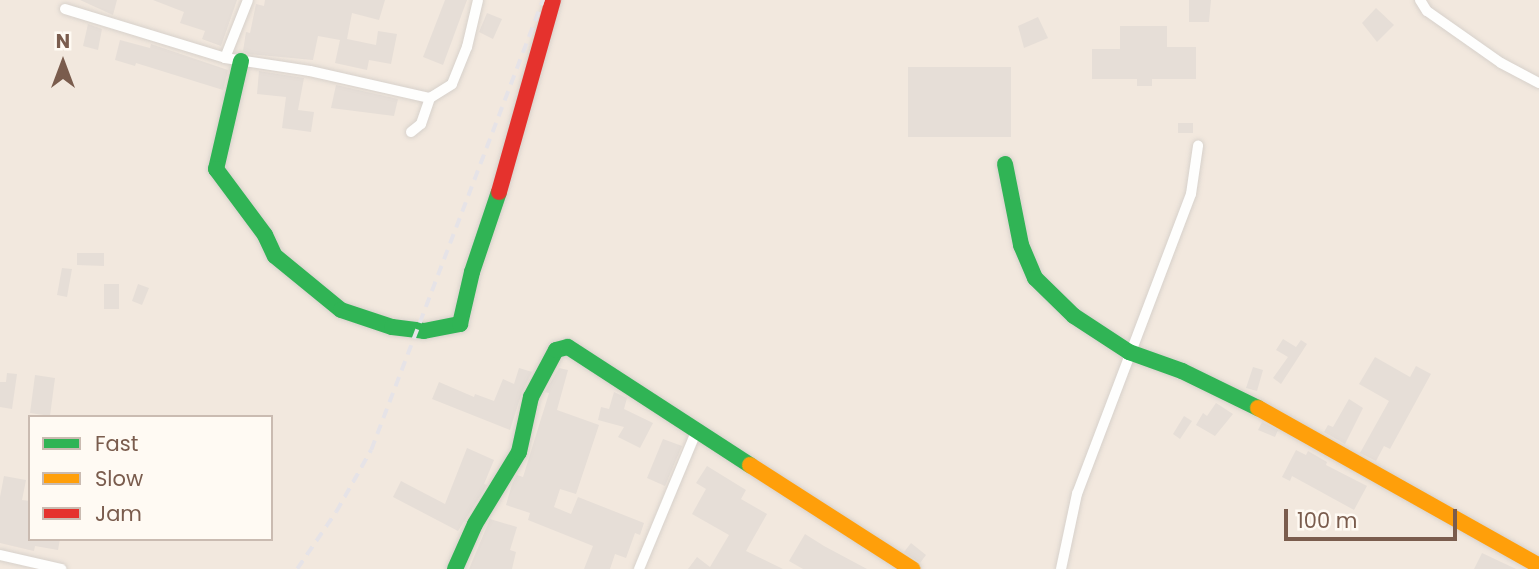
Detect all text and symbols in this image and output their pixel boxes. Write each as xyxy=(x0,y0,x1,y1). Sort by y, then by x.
north arrow xyxy=(28,28,98,98)
text: N xyxy=(56,28,70,55)
legend xyxy=(28,415,273,541)
text: Fast xyxy=(95,429,138,458)
text: Slow xyxy=(95,464,143,493)
scale bar xyxy=(1287,496,1460,540)
text: Jam xyxy=(95,499,142,528)
text: 100 m xyxy=(1297,506,1357,535)

